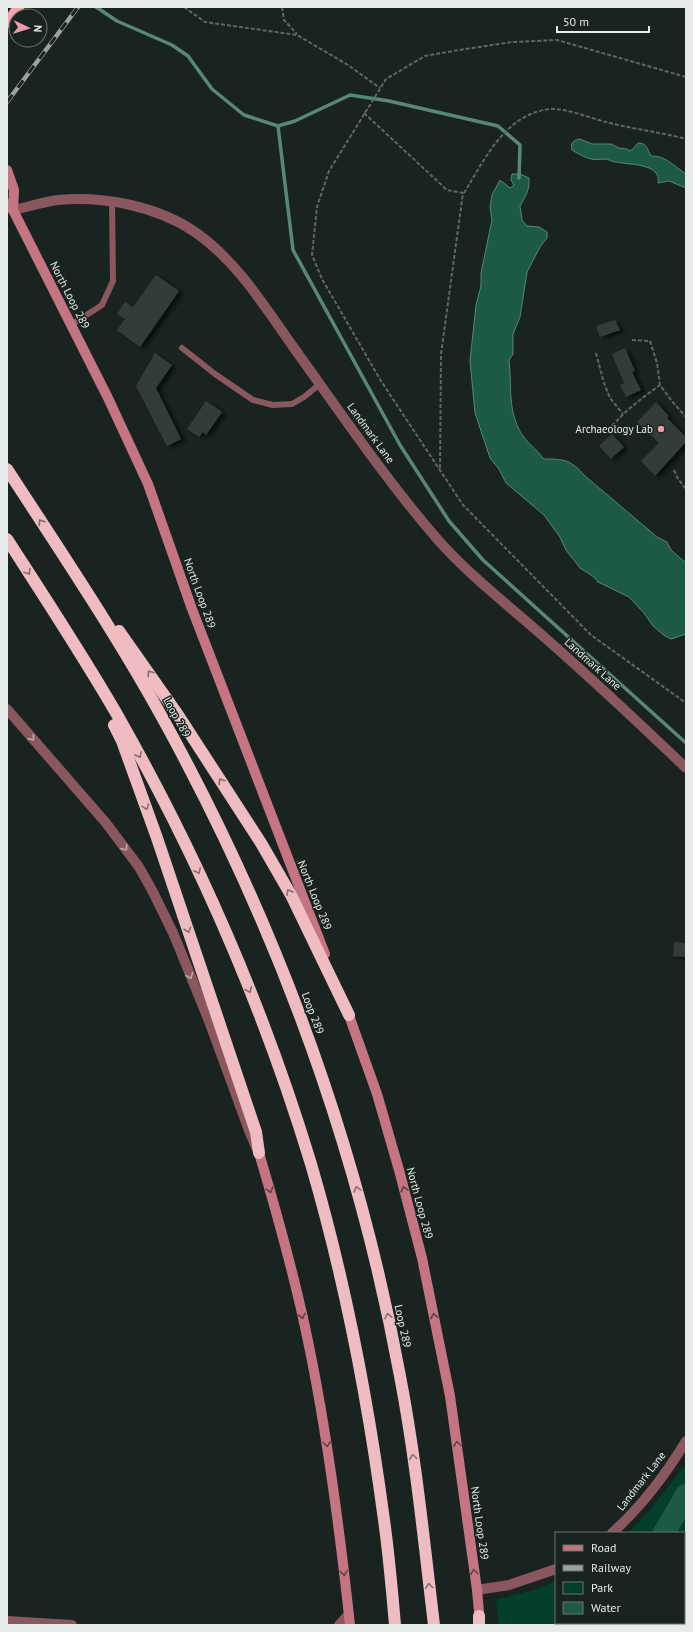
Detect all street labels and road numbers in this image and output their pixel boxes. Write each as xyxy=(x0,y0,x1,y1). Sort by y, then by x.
street label: North Loop 289 xyxy=(47,259,93,331)
street label: Landmark Lane xyxy=(344,400,398,466)
street label: North Loop 289 xyxy=(181,556,219,630)
street label: Landmark Lane xyxy=(562,635,625,693)
street label: Loop 289 xyxy=(160,694,194,740)
street label: North Loop 289 xyxy=(295,858,335,932)
street label: Loop 289 xyxy=(299,990,327,1036)
street label: North Loop 289 xyxy=(404,1166,436,1240)
street label: Loop 289 xyxy=(392,1303,414,1349)
street label: Landmark Lane xyxy=(614,1448,669,1513)
street label: North Loop 289 xyxy=(468,1486,492,1560)

